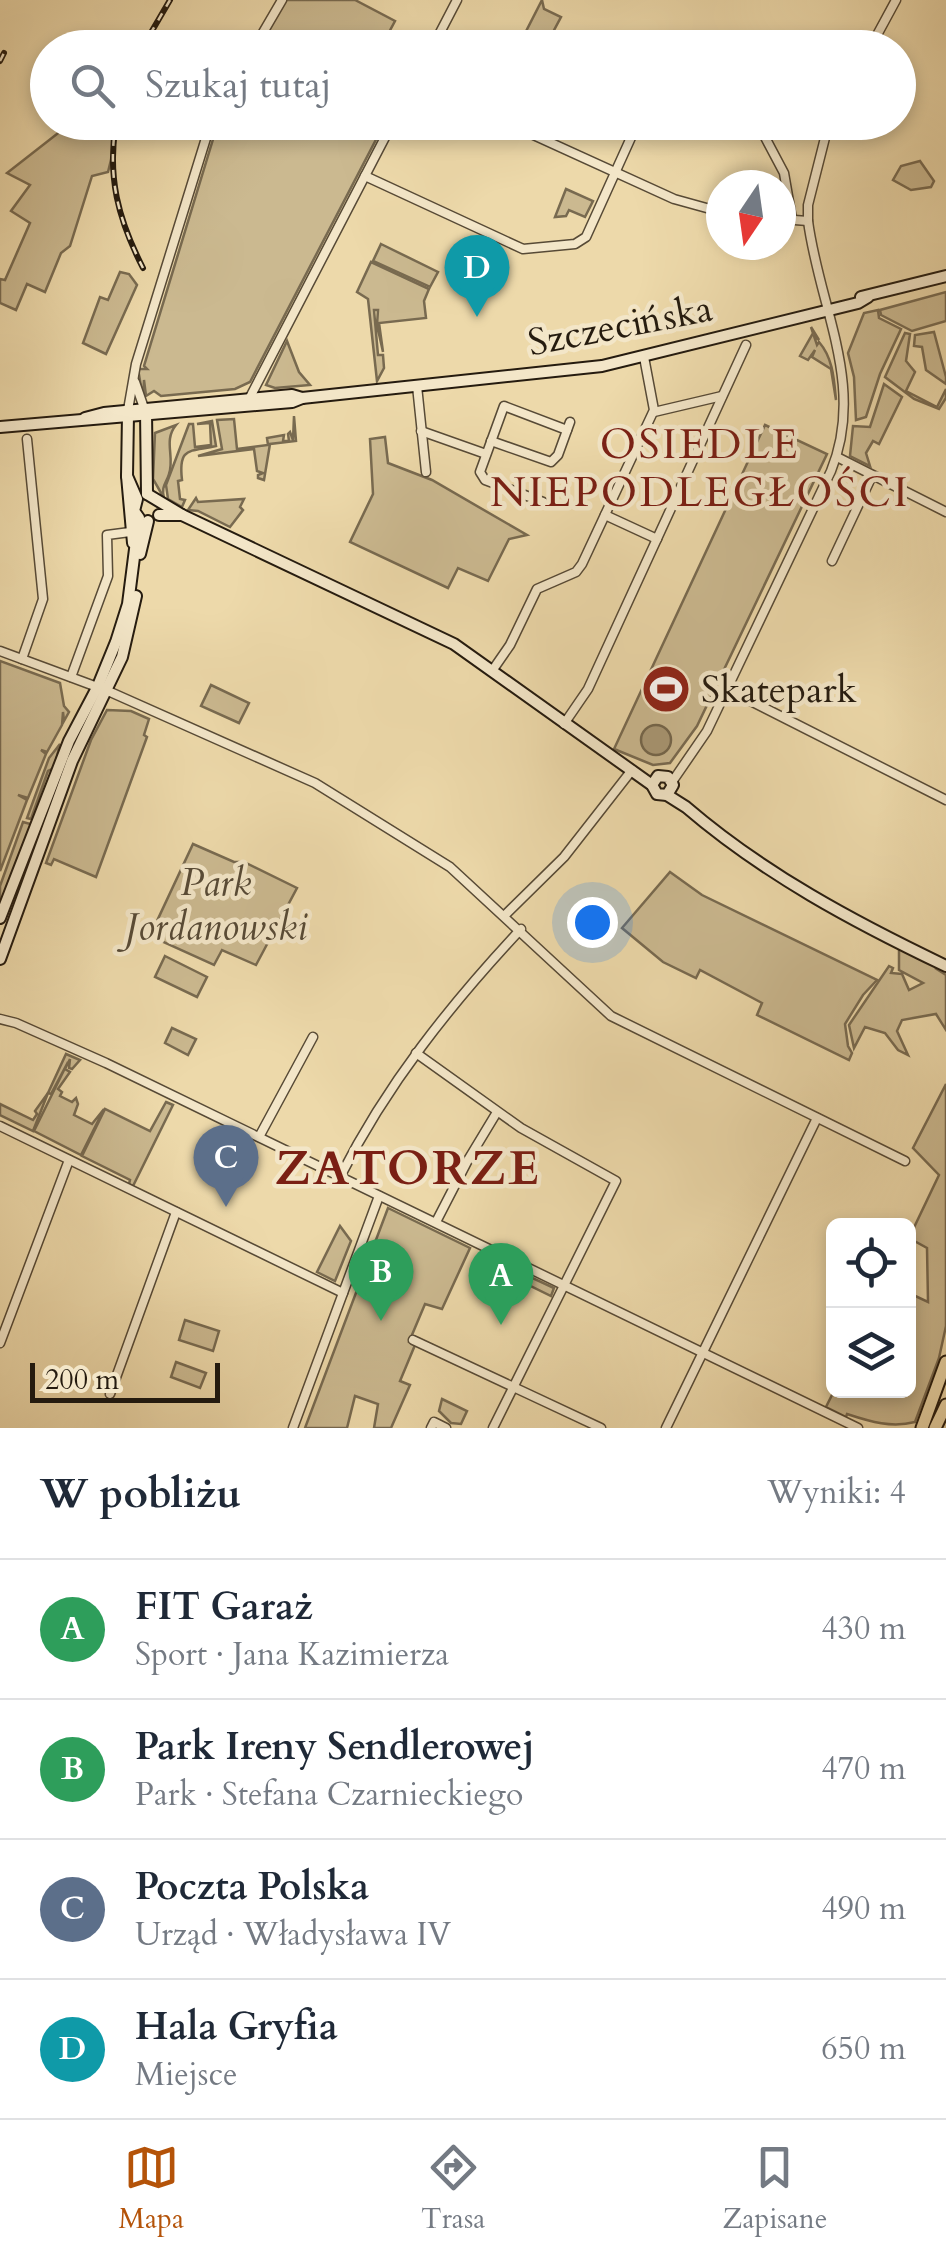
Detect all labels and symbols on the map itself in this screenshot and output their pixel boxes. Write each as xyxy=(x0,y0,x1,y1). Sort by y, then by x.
north arrow xyxy=(706,170,796,260)
pin: D xyxy=(444,234,510,317)
street label: Szczecińska xyxy=(524,283,717,369)
district label: OSIEDLE NIEPODLEGŁOŚCI xyxy=(490,416,910,521)
sports icon: Skatepark xyxy=(640,663,692,715)
place label: Skatepark xyxy=(701,664,858,716)
park label: Park Jordanowski xyxy=(117,857,308,953)
your location xyxy=(567,897,618,948)
pin: C xyxy=(194,1124,258,1207)
district label: ZATORZE xyxy=(274,1136,542,1201)
pin: B xyxy=(348,1238,414,1321)
pin: A xyxy=(468,1242,534,1325)
scale bar xyxy=(30,1358,220,1402)

